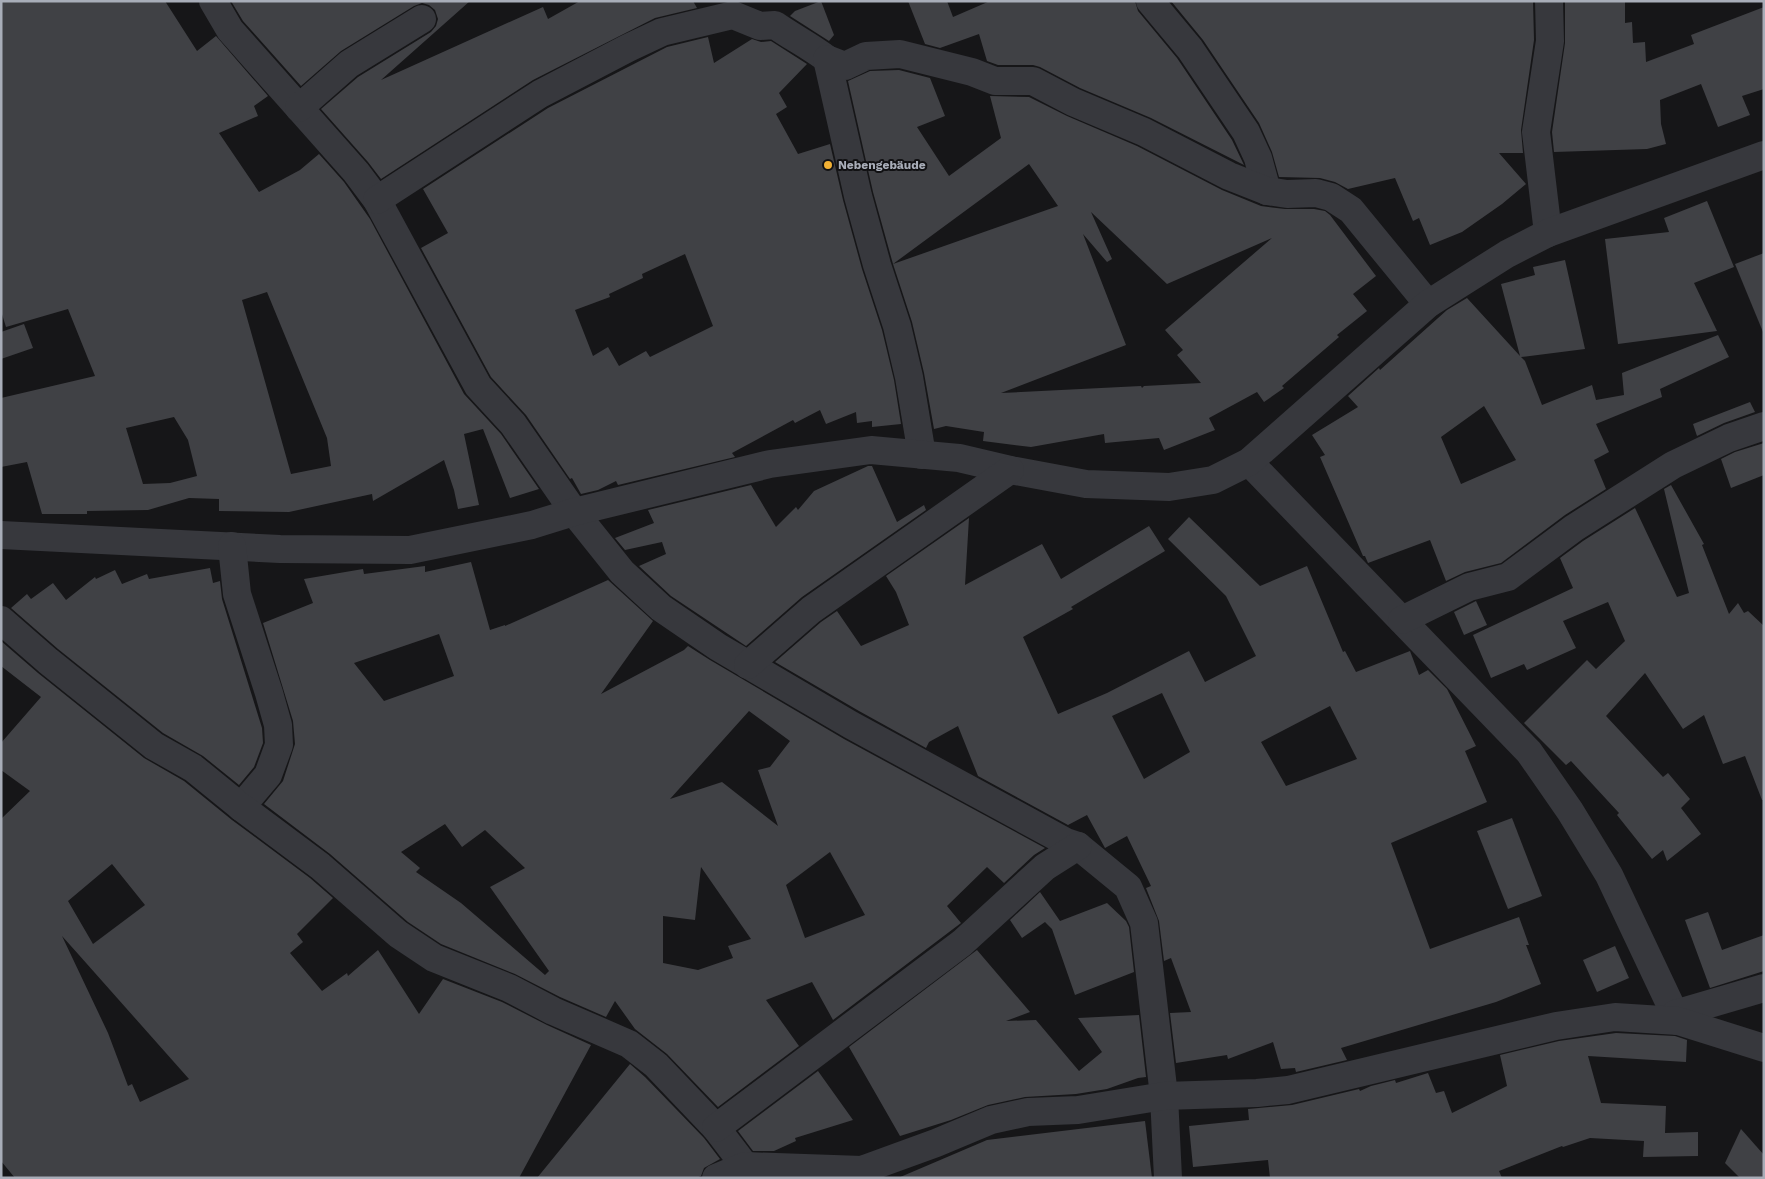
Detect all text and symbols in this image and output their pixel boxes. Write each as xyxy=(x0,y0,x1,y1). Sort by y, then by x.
place label: Nebengebäude xyxy=(838,158,926,172)
marker: Nebengebäude xyxy=(822,159,834,171)

